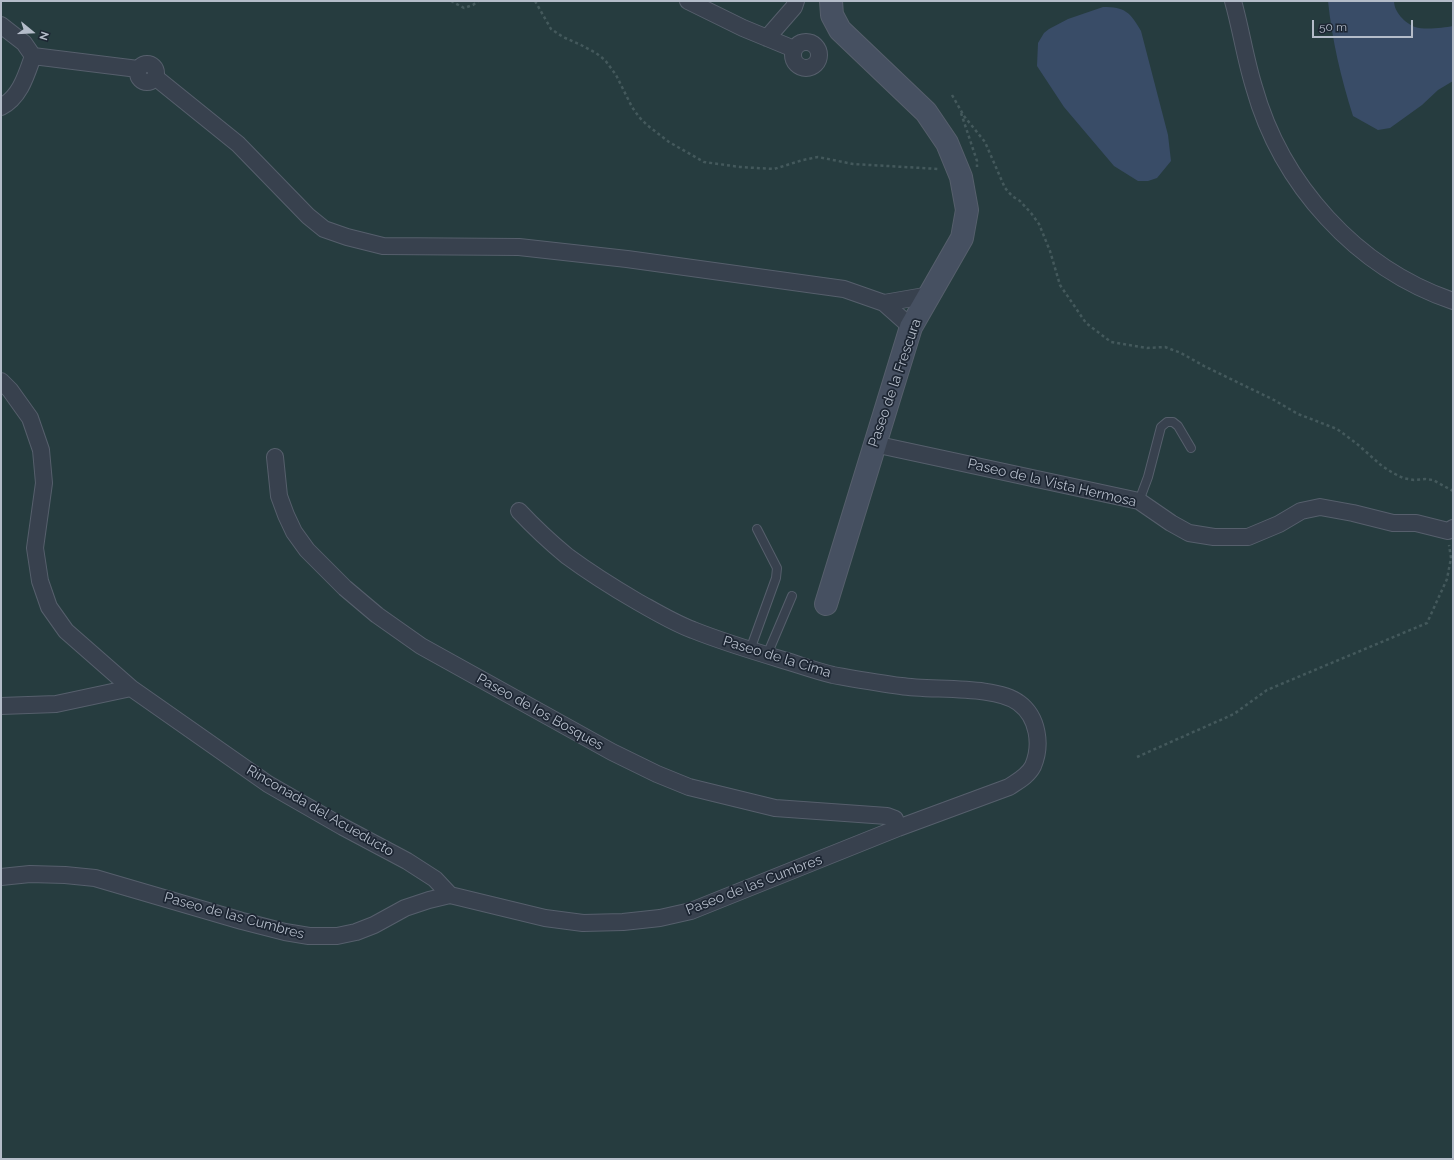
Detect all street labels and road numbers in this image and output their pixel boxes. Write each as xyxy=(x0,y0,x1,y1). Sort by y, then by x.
street label: Paseo de la Frescura xyxy=(865,317,925,449)
street label: Paseo de la Vista Hermosa xyxy=(966,455,1138,511)
street label: Paseo de la Cima xyxy=(721,633,833,681)
street label: Paseo de los Bosques xyxy=(474,670,606,754)
street label: Rinconada del Acueducto xyxy=(243,762,397,860)
street label: Paseo de las Cumbres xyxy=(684,851,824,919)
street label: Paseo de las Cumbres xyxy=(162,889,306,943)

